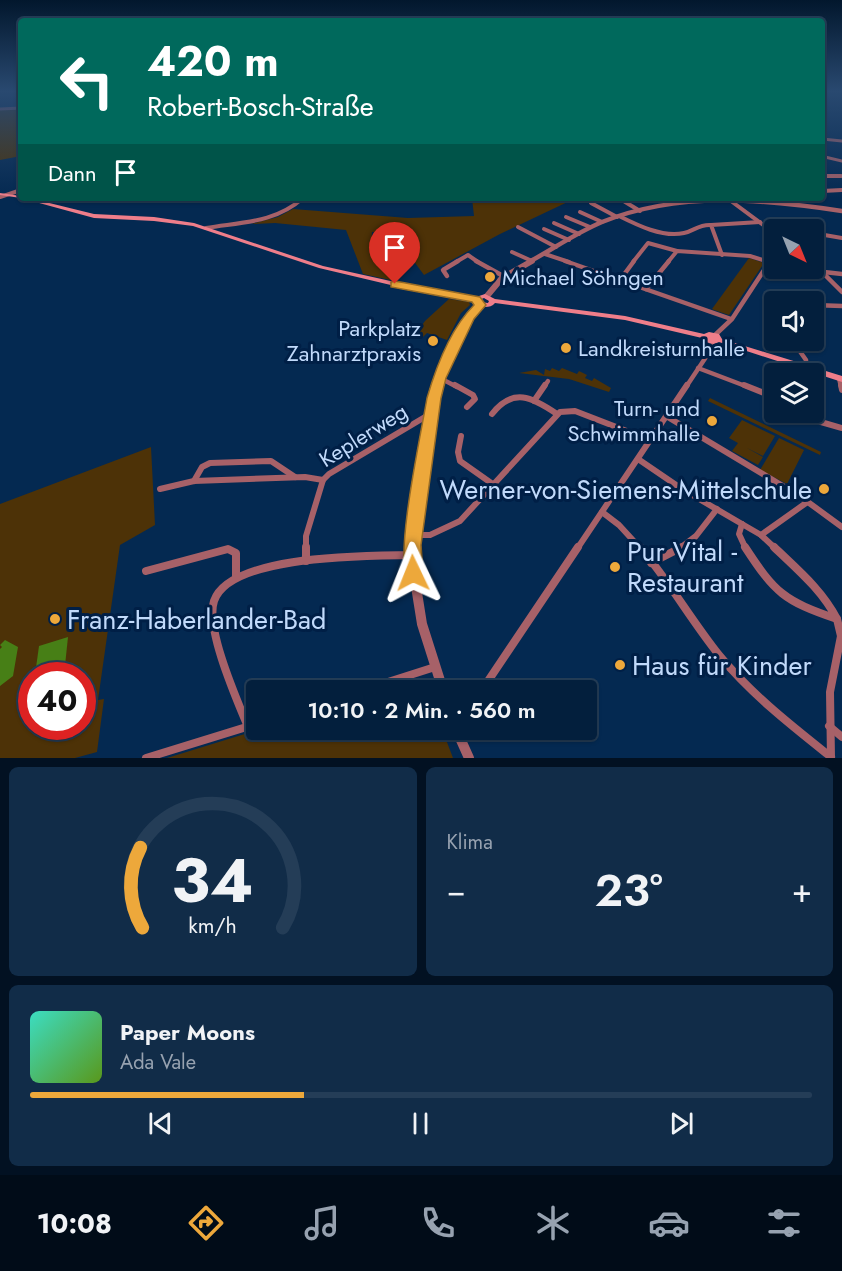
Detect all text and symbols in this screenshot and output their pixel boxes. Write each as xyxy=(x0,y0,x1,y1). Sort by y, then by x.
text: 420 m xyxy=(147,31,279,92)
icon: left xyxy=(48,42,126,120)
text: Robert-Bosch-Straße xyxy=(147,87,374,126)
icon: arrive xyxy=(109,156,142,189)
text: Dann xyxy=(48,157,97,189)
north arrow xyxy=(764,219,824,279)
map controls xyxy=(764,219,824,423)
pin xyxy=(369,222,420,284)
icon: arrive xyxy=(378,231,411,264)
place label: Michael Söhngen xyxy=(502,261,664,293)
marker: Michael Söhngen xyxy=(483,270,497,284)
button: sound xyxy=(764,291,824,351)
place label: Parkplatz Zahnarztpraxis xyxy=(287,312,421,369)
place label: Landkreisturnhalle xyxy=(578,332,745,364)
marker: Parkplatz Zahnarztpraxis xyxy=(426,334,440,348)
marker: Landkreisturnhalle xyxy=(559,341,573,355)
button: layers xyxy=(764,363,824,423)
place label: Turn- und Schwimmhalle xyxy=(567,392,700,449)
street label: Keplerweg xyxy=(313,395,413,475)
marker: Turn- und Schwimmhalle xyxy=(705,414,719,428)
place label: Werner-von-Siemens-Mittelschule xyxy=(440,470,812,509)
marker: Werner-von-Siemens-Mittelschule xyxy=(817,482,831,496)
place label: Pur Vital - Restaurant xyxy=(627,532,744,602)
position arrow xyxy=(381,541,445,605)
marker: Pur Vital - Restaurant xyxy=(608,560,622,574)
place label: Franz-Haberlander-Bad xyxy=(67,600,326,639)
marker: Franz-Haberlander-Bad xyxy=(48,612,62,626)
place label: Haus für Kinder xyxy=(632,646,812,685)
marker: Haus für Kinder xyxy=(613,658,627,672)
speed limit sign: 40 xyxy=(18,662,96,740)
text: 10:10 · 2 Min. · 560 m xyxy=(307,694,536,726)
text: Klima xyxy=(447,828,493,857)
text: 34 xyxy=(172,835,254,925)
text: 23° xyxy=(595,858,663,923)
text: − xyxy=(447,867,466,914)
text: + xyxy=(792,867,812,914)
text: km/h xyxy=(189,911,237,942)
text: Paper Moons xyxy=(120,1016,255,1048)
text: Ada Vale xyxy=(120,1048,196,1077)
icon: previous xyxy=(144,1107,177,1140)
icon: pause xyxy=(404,1107,437,1140)
icon: next xyxy=(665,1107,698,1140)
icon: directions xyxy=(185,1202,227,1244)
icon: music xyxy=(301,1202,343,1244)
icon: phone xyxy=(417,1202,459,1244)
icon: climate xyxy=(532,1202,574,1244)
icon: car xyxy=(648,1202,690,1244)
icon: filters xyxy=(763,1202,805,1244)
text: 10:08 xyxy=(37,1204,112,1243)

